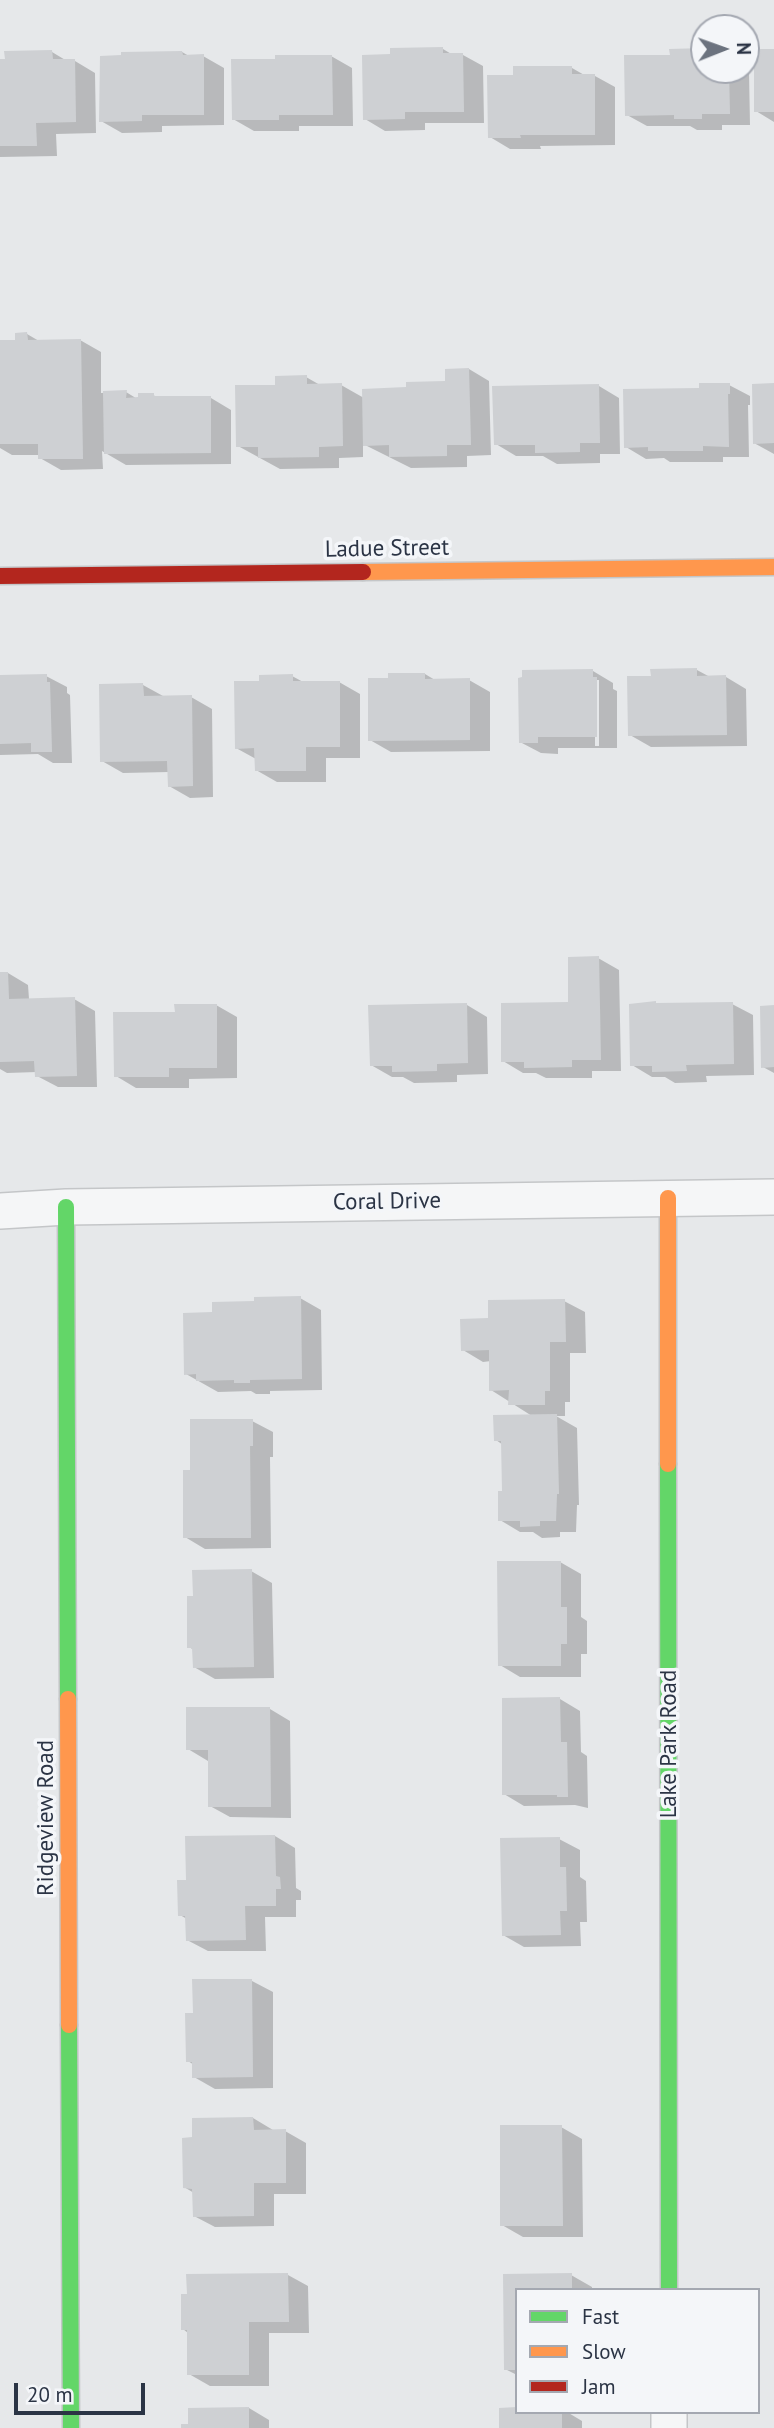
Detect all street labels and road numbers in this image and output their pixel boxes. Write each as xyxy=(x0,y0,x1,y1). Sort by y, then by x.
street label: Ladue Street xyxy=(325,534,449,564)
street label: Coral Drive xyxy=(333,1187,441,1217)
street label: Lake Park Road xyxy=(655,1670,683,1818)
street label: Ridgeview Road xyxy=(32,1740,60,1896)

